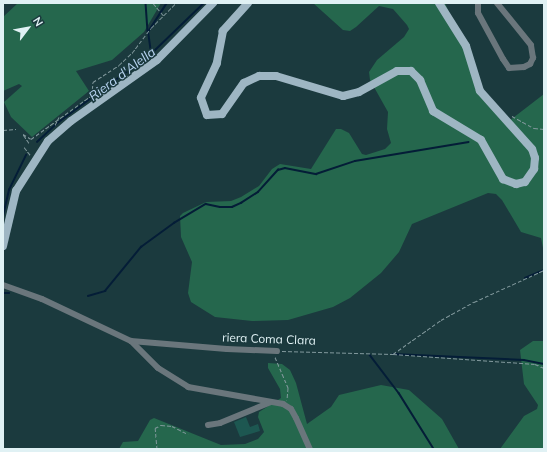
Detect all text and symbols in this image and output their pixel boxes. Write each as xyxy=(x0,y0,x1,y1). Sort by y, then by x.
north arrow xyxy=(8,8,48,48)
text: N xyxy=(30,14,46,29)
water label: Riera d'Alella xyxy=(86,44,158,104)
street label: riera Coma Clara xyxy=(222,330,316,348)

